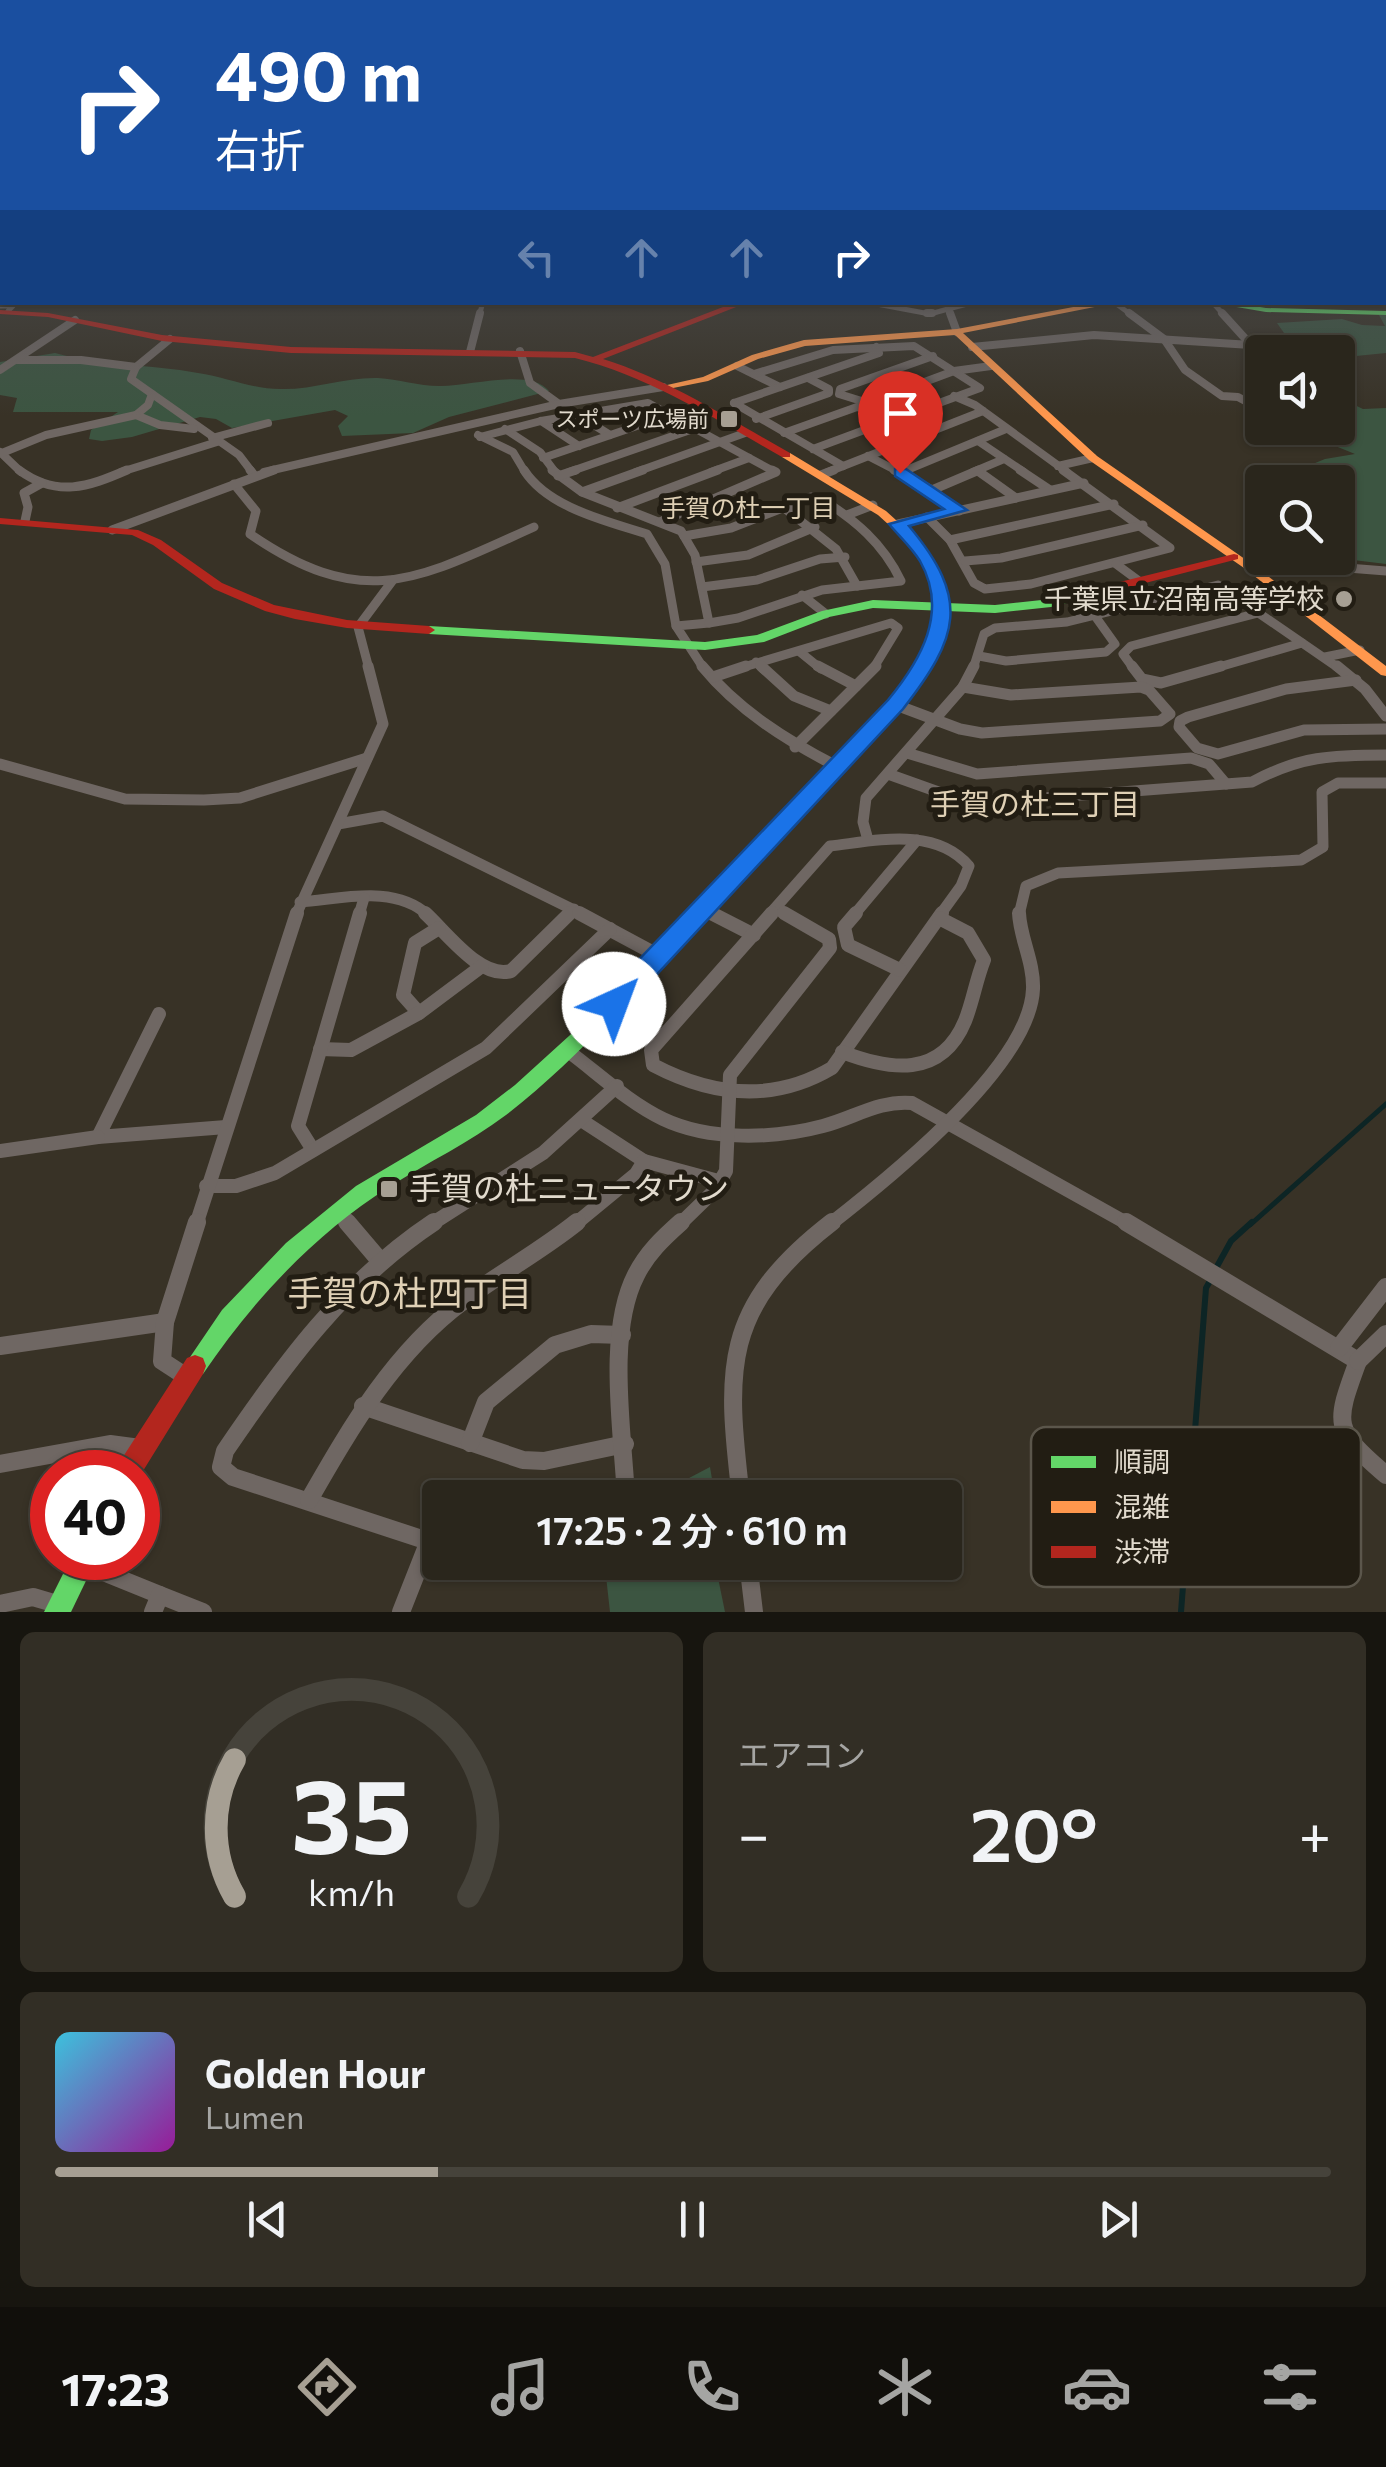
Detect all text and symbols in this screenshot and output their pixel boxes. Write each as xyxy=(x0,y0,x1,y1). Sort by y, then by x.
text: 490 m xyxy=(215,30,422,115)
icon: right xyxy=(50,40,180,170)
text: 右折 xyxy=(215,121,305,176)
icon: left xyxy=(509,230,564,285)
icon: ahead xyxy=(614,230,669,285)
icon: ahead xyxy=(719,230,774,285)
icon: right xyxy=(824,230,879,285)
map controls xyxy=(1245,335,1355,575)
button: sound xyxy=(1245,335,1355,445)
pin xyxy=(858,371,943,474)
icon: arrive xyxy=(873,386,928,441)
place label: スポーツ広場前 xyxy=(555,405,709,432)
marker: スポーツ広場前 xyxy=(718,408,740,430)
button: search xyxy=(1245,465,1355,575)
district label: 手賀の杜一丁目 xyxy=(660,492,836,522)
place label: 千葉県立沼南高等学校 xyxy=(1044,581,1324,615)
marker: 千葉県立沼南高等学校 xyxy=(1333,588,1355,610)
district label: 手賀の杜三丁目 xyxy=(930,784,1140,821)
position arrow xyxy=(562,952,666,1056)
place label: 手賀の杜ニュータウン xyxy=(409,1167,729,1207)
marker: 手賀の杜ニュータウン xyxy=(378,1178,400,1200)
district label: 手賀の杜四丁目 xyxy=(287,1270,533,1313)
legend xyxy=(1031,1427,1361,1587)
text: 順調 xyxy=(1114,1444,1170,1478)
speed limit sign: 40 xyxy=(30,1450,160,1580)
text: 混雑 xyxy=(1114,1489,1170,1523)
text: 17:25 · 2 分 · 610 m xyxy=(536,1506,848,1553)
text: 渋滞 xyxy=(1114,1534,1170,1568)
text: エアコン xyxy=(738,1734,866,1774)
text: 35 xyxy=(291,1748,412,1875)
text: 20° xyxy=(970,1786,1098,1877)
text: − xyxy=(738,1799,769,1866)
text: + xyxy=(1299,1799,1331,1866)
text: km/h xyxy=(308,1870,395,1913)
text: Golden Hour xyxy=(205,2049,426,2096)
text: Lumen xyxy=(205,2096,304,2136)
icon: previous xyxy=(240,2192,295,2247)
icon: pause xyxy=(665,2192,720,2247)
icon: next xyxy=(1091,2192,1146,2247)
icon: directions xyxy=(292,2352,362,2422)
icon: music xyxy=(485,2352,555,2422)
icon: phone xyxy=(677,2352,747,2422)
icon: climate xyxy=(870,2352,940,2422)
icon: car xyxy=(1062,2352,1132,2422)
icon: filters xyxy=(1255,2352,1325,2422)
text: 17:23 xyxy=(61,2360,170,2415)

